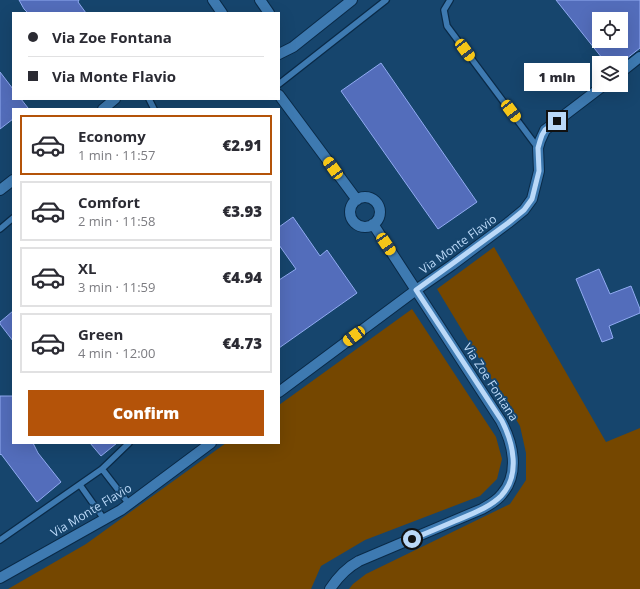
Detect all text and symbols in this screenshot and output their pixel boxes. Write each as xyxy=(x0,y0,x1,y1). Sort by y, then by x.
map controls xyxy=(592,12,628,92)
button: locate xyxy=(592,12,628,48)
text: Via Zoe Fontana xyxy=(52,27,172,47)
car xyxy=(453,37,477,63)
button: layers xyxy=(592,56,628,92)
callout: 1 min xyxy=(524,63,590,91)
text: Via Monte Flavio xyxy=(52,66,176,86)
text: 1 min xyxy=(539,68,575,86)
car xyxy=(499,98,523,124)
route end xyxy=(548,112,566,130)
text: Economy xyxy=(78,126,146,146)
icon: car xyxy=(30,127,66,163)
text: €2.91 xyxy=(223,135,262,155)
text: 1 min · 11:57 xyxy=(78,146,155,164)
car xyxy=(321,155,345,181)
text: Comfort xyxy=(78,192,140,212)
icon: car xyxy=(30,193,66,229)
text: €3.93 xyxy=(223,201,262,221)
street label: Via Monte Flavio xyxy=(416,210,500,278)
text: 2 min · 11:58 xyxy=(78,212,155,230)
car xyxy=(374,231,398,257)
text: XL xyxy=(78,258,96,278)
icon: car xyxy=(30,259,66,295)
text: €4.94 xyxy=(223,267,262,287)
text: 3 min · 11:59 xyxy=(78,278,155,296)
text: Green xyxy=(78,324,123,344)
car xyxy=(341,324,367,348)
icon: car xyxy=(30,325,66,361)
text: €4.73 xyxy=(223,333,262,353)
street label: Via Zoe Fontana xyxy=(459,340,523,424)
text: 4 min · 12:00 xyxy=(78,344,155,362)
button: Confirm xyxy=(28,390,264,436)
street label: Via Monte Flavio xyxy=(47,479,135,541)
route start xyxy=(403,530,421,548)

